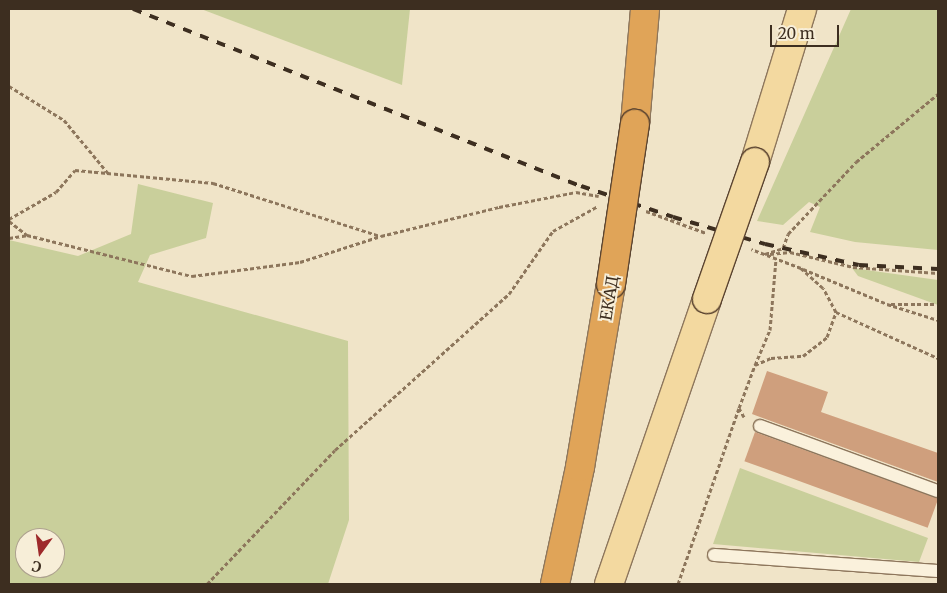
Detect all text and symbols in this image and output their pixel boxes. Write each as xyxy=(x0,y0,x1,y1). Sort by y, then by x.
scale bar xyxy=(772,15,841,47)
text: 20 m xyxy=(778,24,815,43)
street label: ЕКАД xyxy=(596,274,622,322)
north arrow xyxy=(15,528,65,578)
text: С xyxy=(30,557,43,576)

